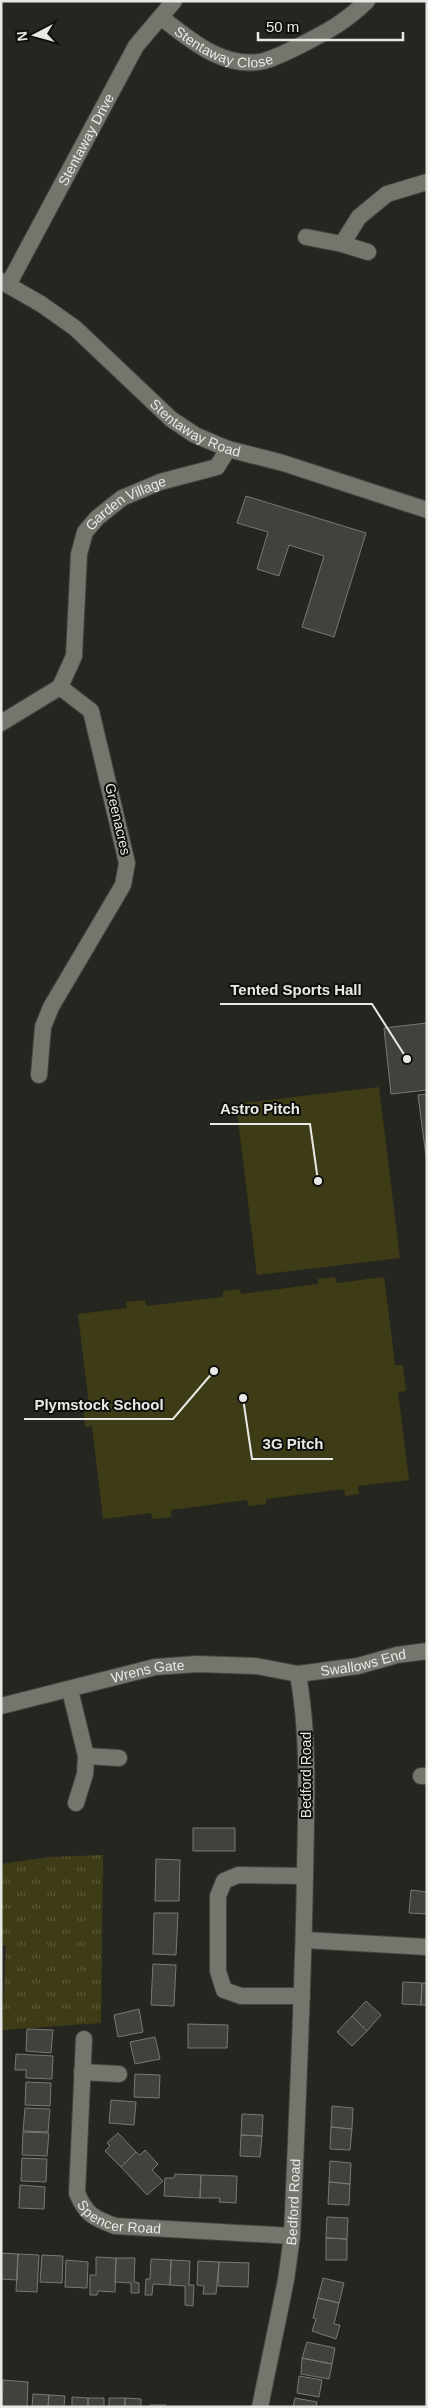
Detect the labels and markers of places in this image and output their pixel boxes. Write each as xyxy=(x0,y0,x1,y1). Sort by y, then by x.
callout: Tented Sports Hall xyxy=(220,974,372,1004)
callout: Astro Pitch xyxy=(210,1094,310,1124)
callout: Plymstock School xyxy=(24,1389,173,1419)
callout: 3G Pitch xyxy=(252,1429,333,1459)

